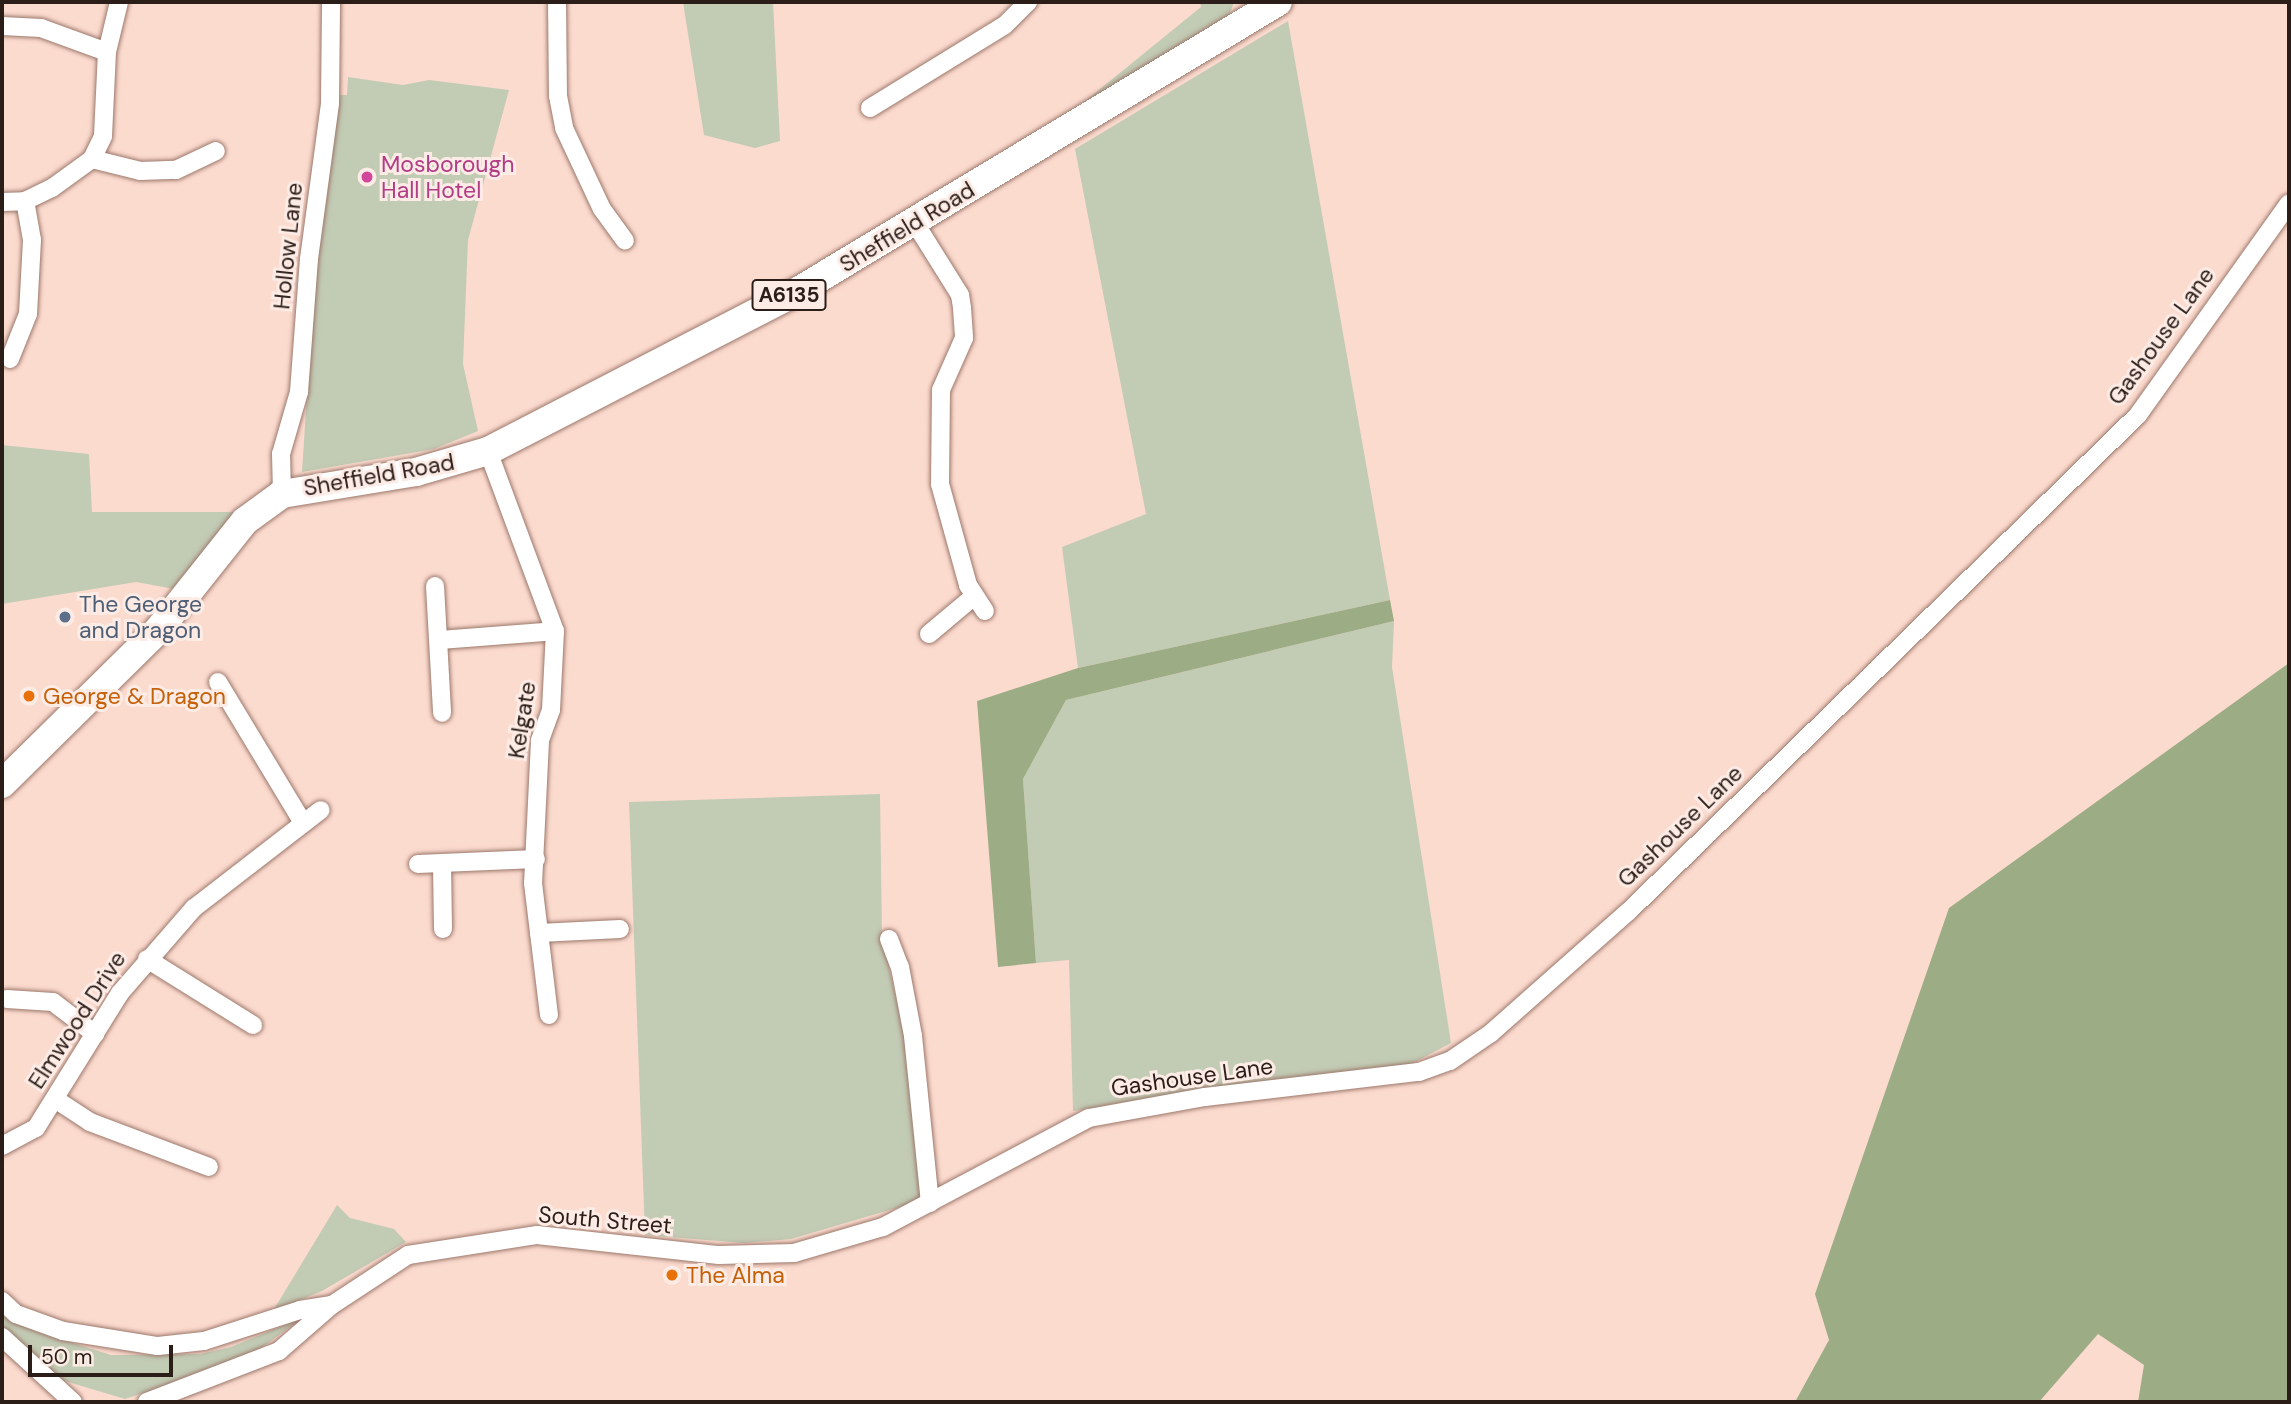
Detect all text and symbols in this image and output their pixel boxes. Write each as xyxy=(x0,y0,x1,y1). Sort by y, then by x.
place label: Mosborough Hall Hotel xyxy=(381,150,515,204)
marker: Mosborough Hall Hotel xyxy=(359,169,375,185)
street label: Sheffield Road xyxy=(834,176,980,278)
street label: Hollow Lane xyxy=(268,181,308,311)
street label: Gashouse Lane xyxy=(2102,262,2220,410)
road number: A6135 xyxy=(750,278,828,312)
street label: Sheffield Road xyxy=(301,448,457,502)
place label: The George and Dragon xyxy=(79,590,202,644)
marker: The George and Dragon xyxy=(57,609,73,625)
street label: Kelgate xyxy=(502,679,542,761)
place label: George & Dragon xyxy=(43,682,226,710)
marker: George & Dragon xyxy=(21,688,37,704)
street label: Gashouse Lane xyxy=(1612,759,1748,893)
street label: Elmwood Drive xyxy=(22,946,132,1094)
street label: Gashouse Lane xyxy=(1109,1052,1275,1102)
street label: South Street xyxy=(537,1200,673,1240)
place label: The Alma xyxy=(686,1261,785,1289)
marker: The Alma xyxy=(664,1267,680,1283)
scale bar xyxy=(32,1330,177,1374)
text: 50 m xyxy=(41,1343,92,1371)

